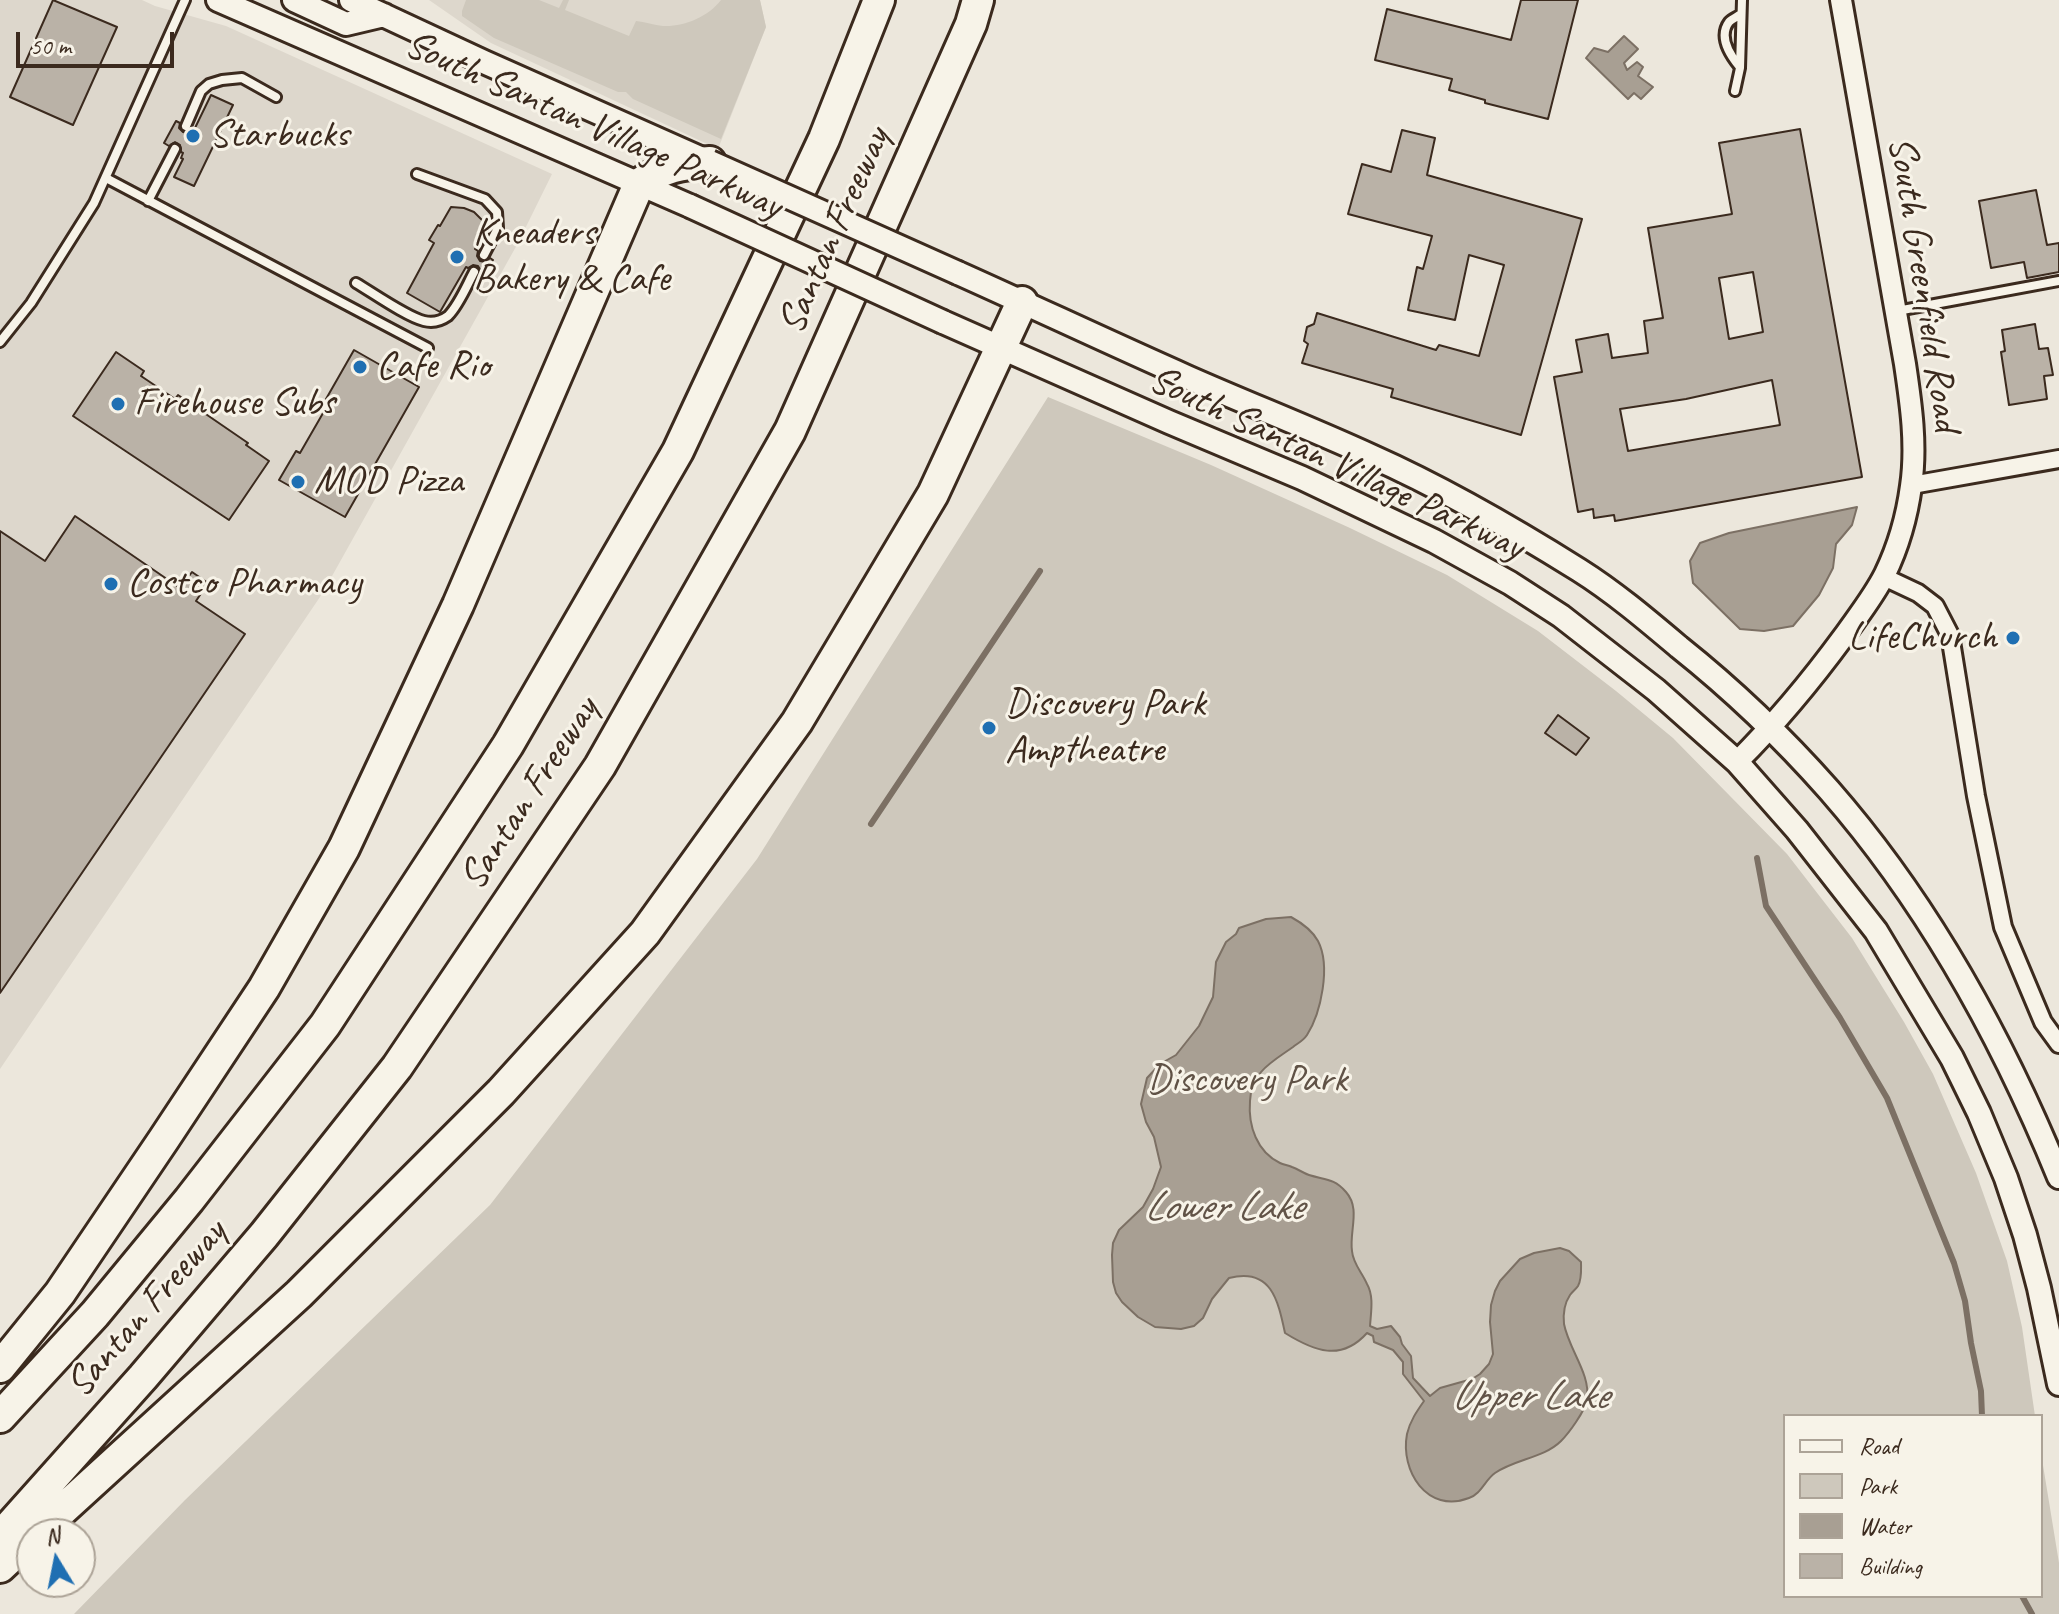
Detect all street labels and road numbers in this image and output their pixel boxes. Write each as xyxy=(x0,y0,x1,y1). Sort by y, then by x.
street label: South Santan Village Parkway xyxy=(397,21,789,231)
street label: Santan Freeway xyxy=(768,121,902,341)
street label: South Greenfield Road xyxy=(1876,133,1970,435)
street label: South Santan Village Parkway xyxy=(1141,356,1531,572)
street label: Santan Freeway xyxy=(450,689,610,899)
street label: Santan Freeway xyxy=(57,1210,237,1408)

